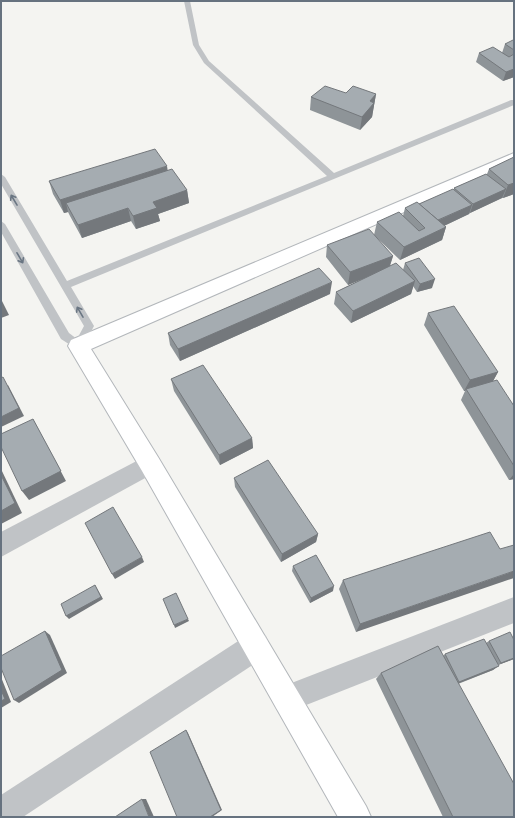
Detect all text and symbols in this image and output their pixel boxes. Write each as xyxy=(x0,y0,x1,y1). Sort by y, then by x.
one-way arrow xyxy=(10,194,18,206)
one-way arrow xyxy=(17,252,25,264)
one-way arrow xyxy=(76,306,84,318)

